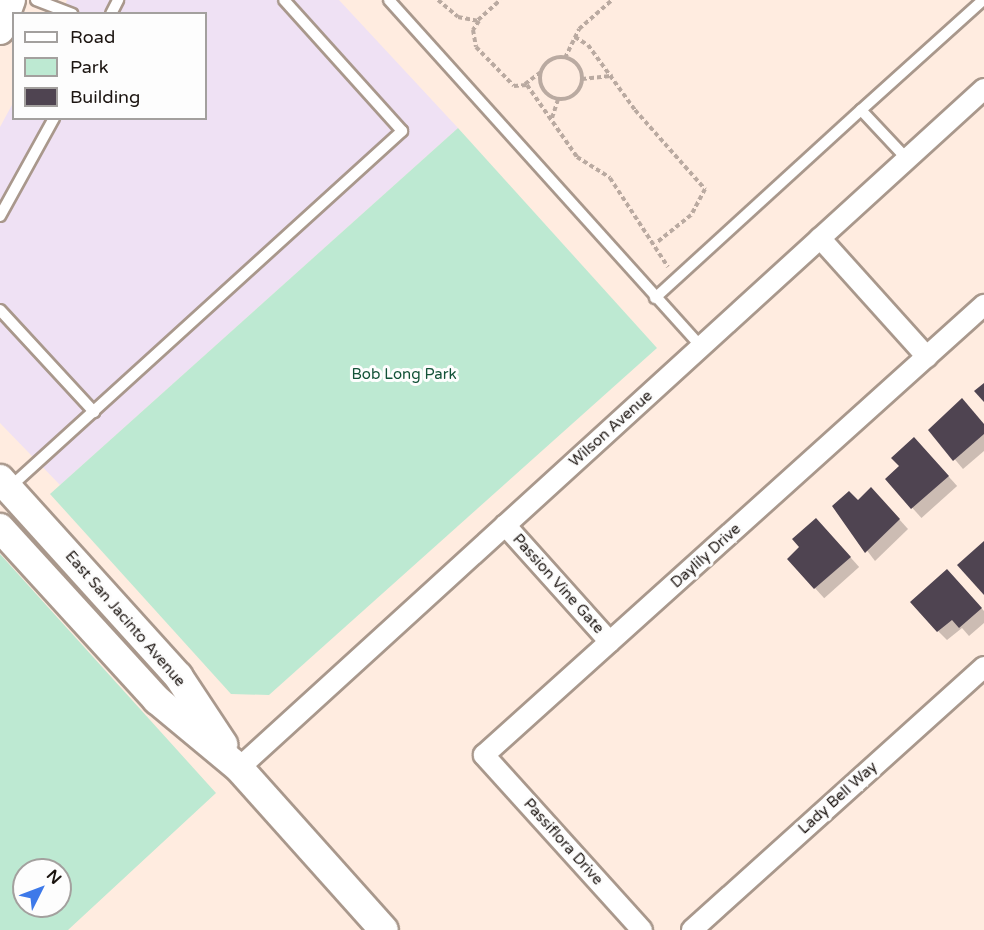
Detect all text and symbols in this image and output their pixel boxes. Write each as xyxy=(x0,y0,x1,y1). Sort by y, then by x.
legend xyxy=(12,12,207,120)
text: Road xyxy=(70,26,115,48)
text: Park xyxy=(70,56,108,78)
text: Building xyxy=(70,86,140,108)
park label: Bob Long Park xyxy=(351,366,457,384)
street label: Wilson Avenue xyxy=(566,387,656,471)
street label: Daylily Drive xyxy=(667,520,745,592)
street label: Passion Vine Gate xyxy=(509,531,607,637)
street label: East San Jacinto Avenue xyxy=(61,548,189,690)
street label: Lady Bell Way xyxy=(795,758,881,838)
street label: Passiflora Drive xyxy=(520,795,606,889)
north arrow xyxy=(12,858,72,918)
text: N xyxy=(42,866,66,889)

